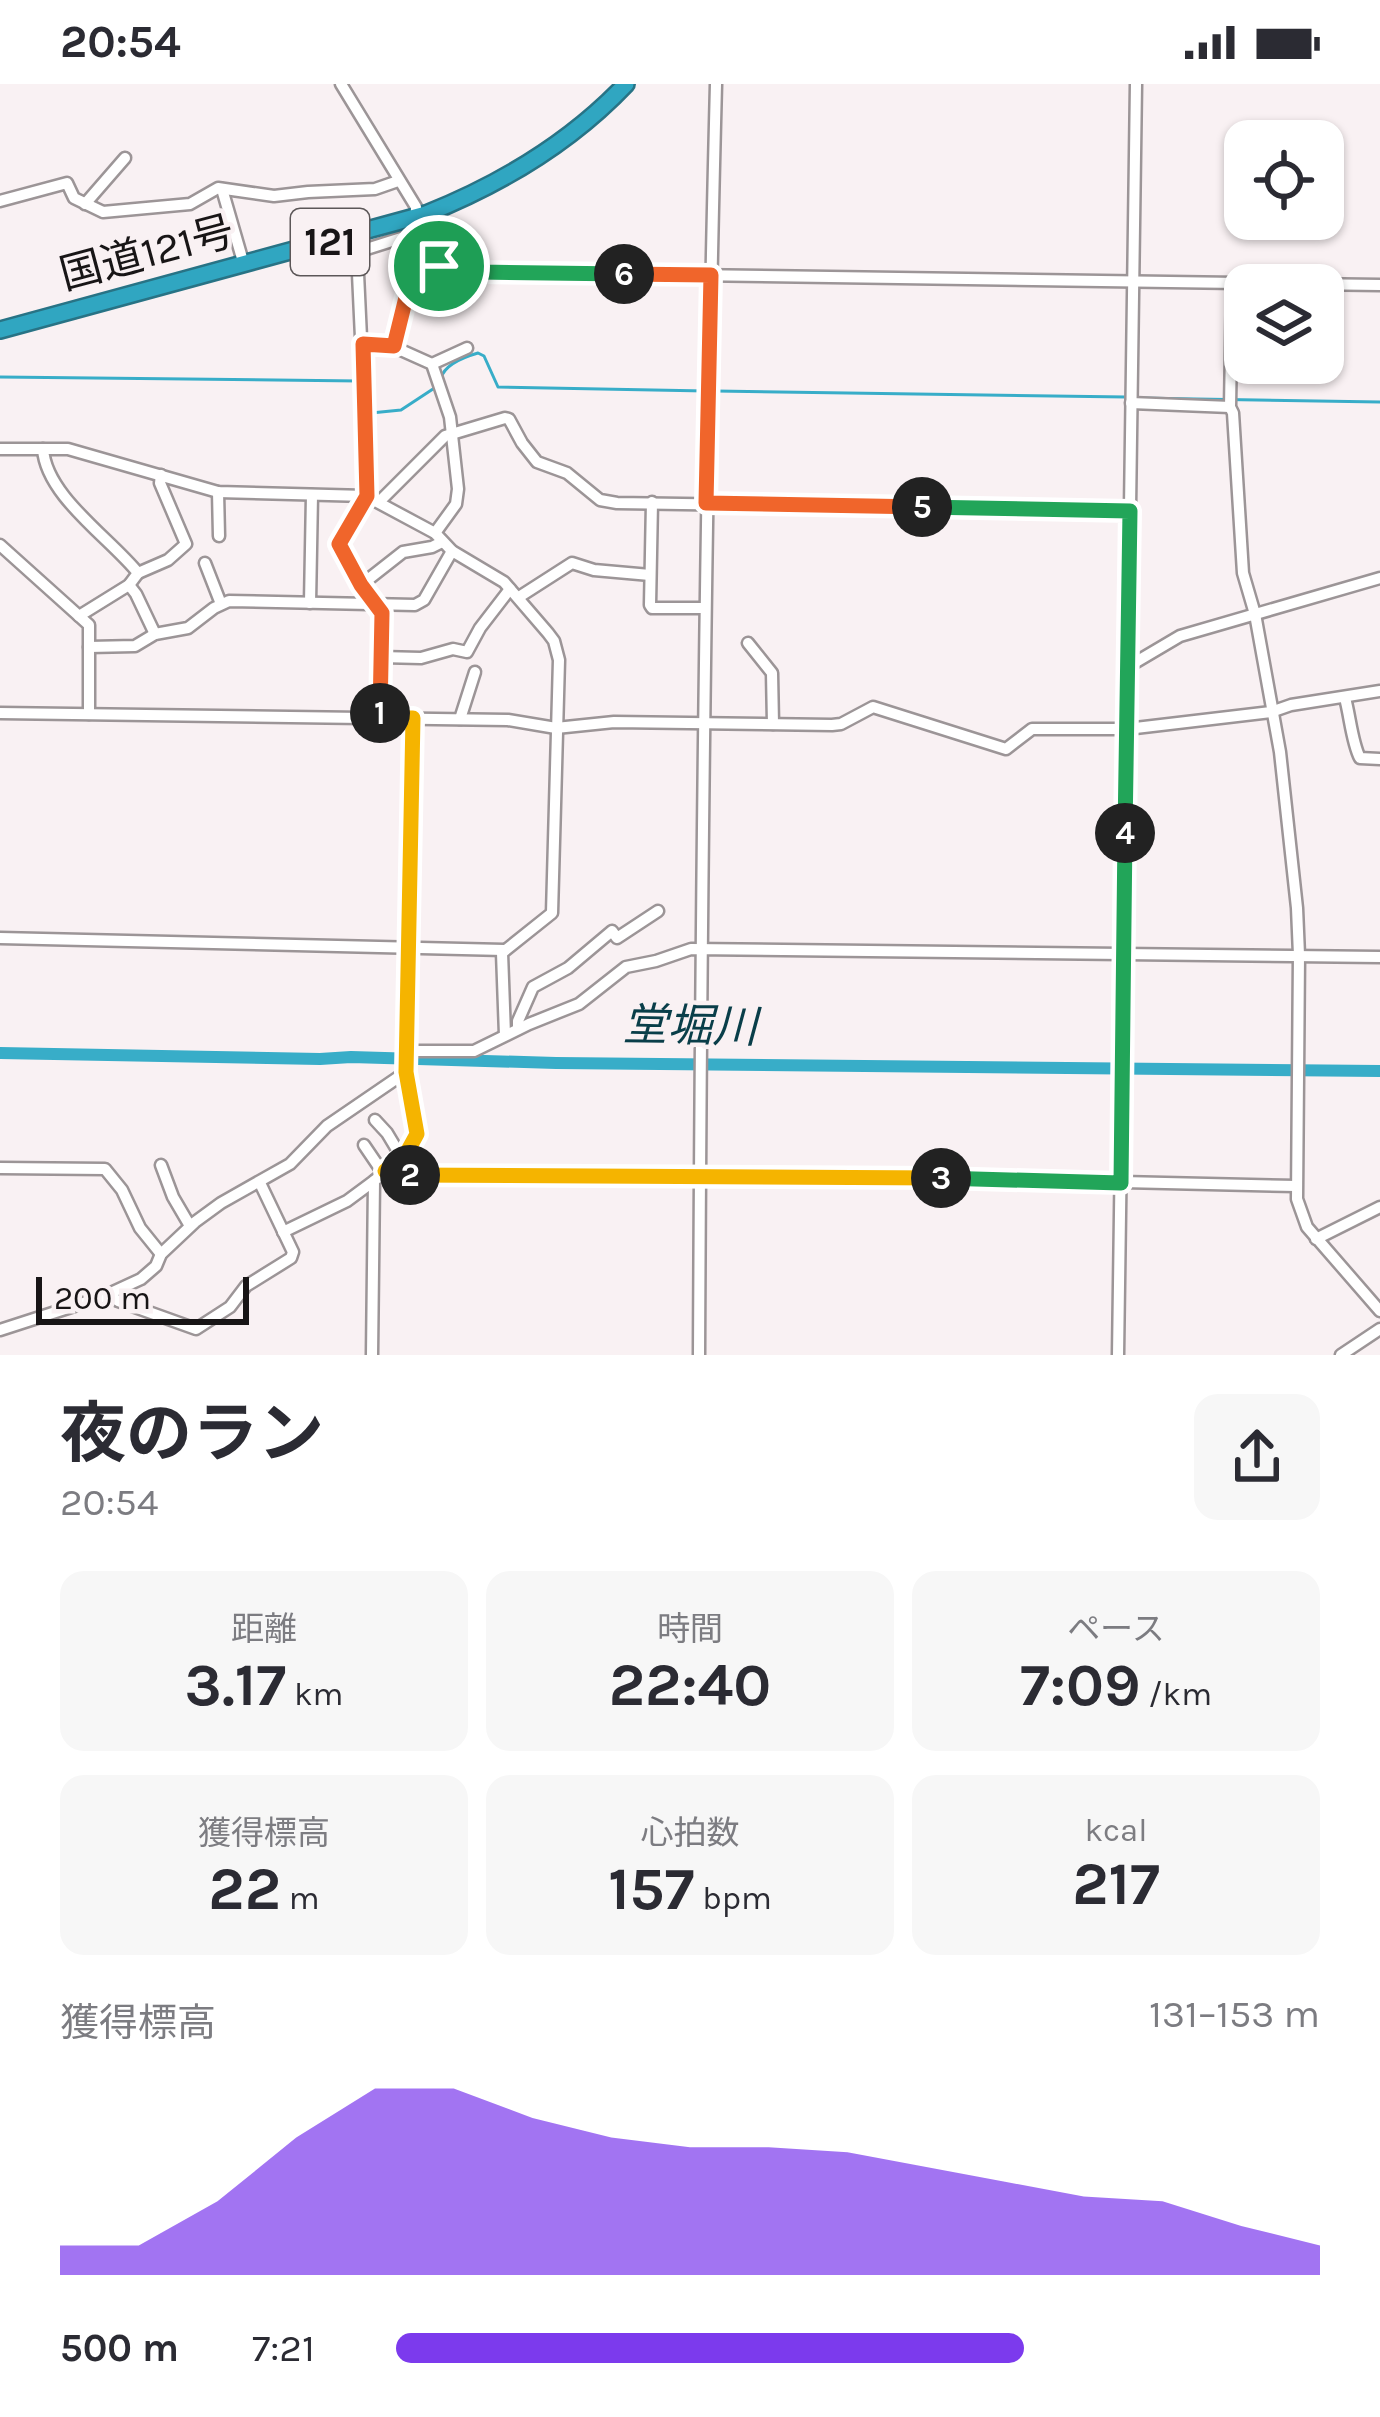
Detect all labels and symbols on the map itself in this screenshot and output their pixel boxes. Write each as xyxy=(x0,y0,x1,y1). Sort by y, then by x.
street label: 国道121号 xyxy=(55,206,239,300)
road number: 121 xyxy=(291,209,369,275)
pin xyxy=(388,215,490,317)
pin: 6 xyxy=(594,244,654,304)
pin: 5 xyxy=(892,477,952,537)
pin: 1 xyxy=(350,683,410,743)
pin: 4 xyxy=(1095,803,1155,863)
water label: 堂堀川 xyxy=(622,999,762,1053)
pin: 2 xyxy=(380,1145,440,1205)
pin: 3 xyxy=(911,1148,971,1208)
scale bar xyxy=(36,1271,249,1324)

